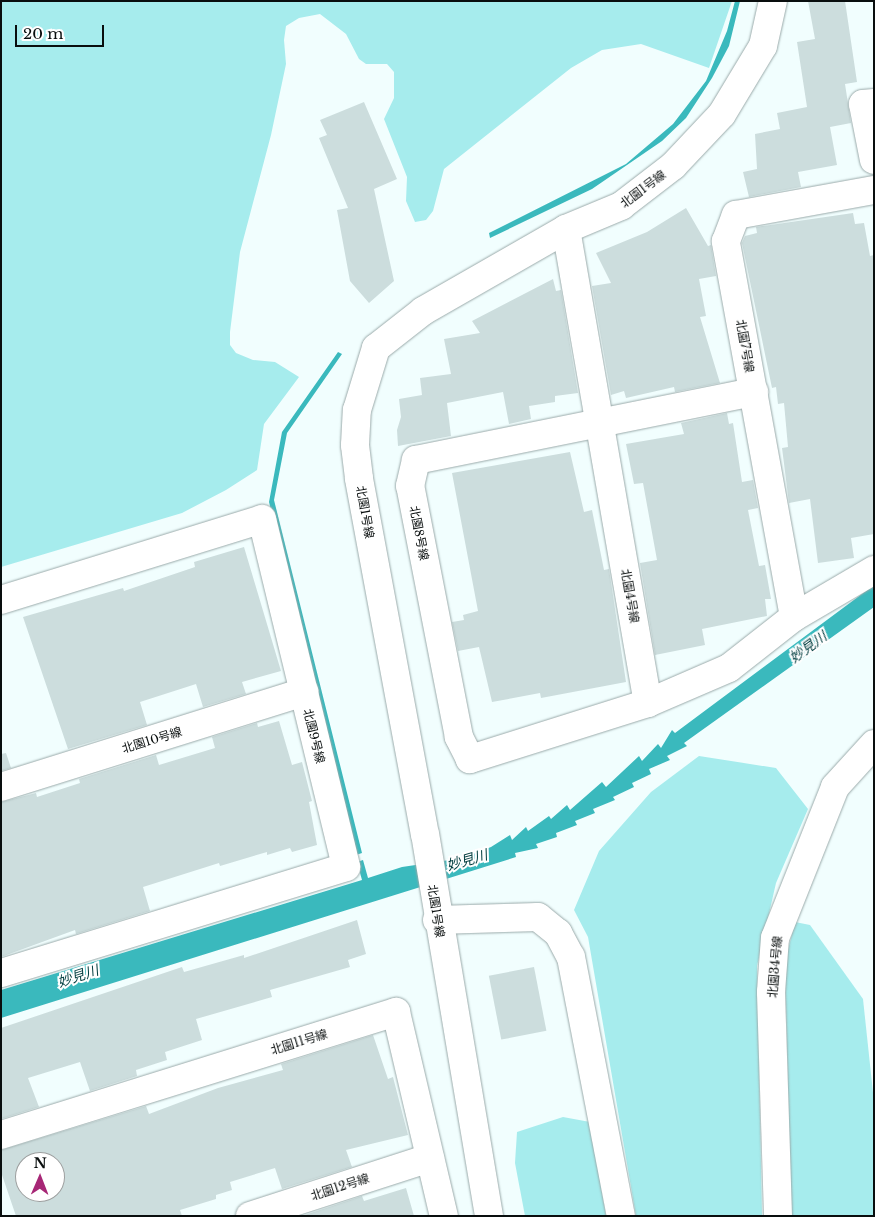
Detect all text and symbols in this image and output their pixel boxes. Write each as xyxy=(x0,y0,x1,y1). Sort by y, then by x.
scale bar xyxy=(18,15,106,47)
text: 20 m xyxy=(23,24,63,43)
street label: 北園1号線 xyxy=(617,167,669,211)
street label: 北園7号線 xyxy=(733,318,757,374)
street label: 北園1号線 xyxy=(353,484,377,540)
street label: 北園8号線 xyxy=(407,504,431,562)
street label: 北園4号線 xyxy=(618,568,642,624)
water label: 妙見川 xyxy=(786,628,830,666)
street label: 北園9号線 xyxy=(300,707,328,765)
street label: 北園10号線 xyxy=(120,724,184,756)
water label: 妙見川 xyxy=(444,846,490,874)
street label: 北園1号線 xyxy=(425,884,447,938)
street label: 北園34号線 xyxy=(765,935,785,999)
water label: 妙見川 xyxy=(55,962,101,990)
street label: 北園11号線 xyxy=(269,1027,329,1057)
north arrow xyxy=(15,1152,65,1202)
text: N xyxy=(33,1154,47,1172)
street label: 北園12号線 xyxy=(309,1171,371,1203)

